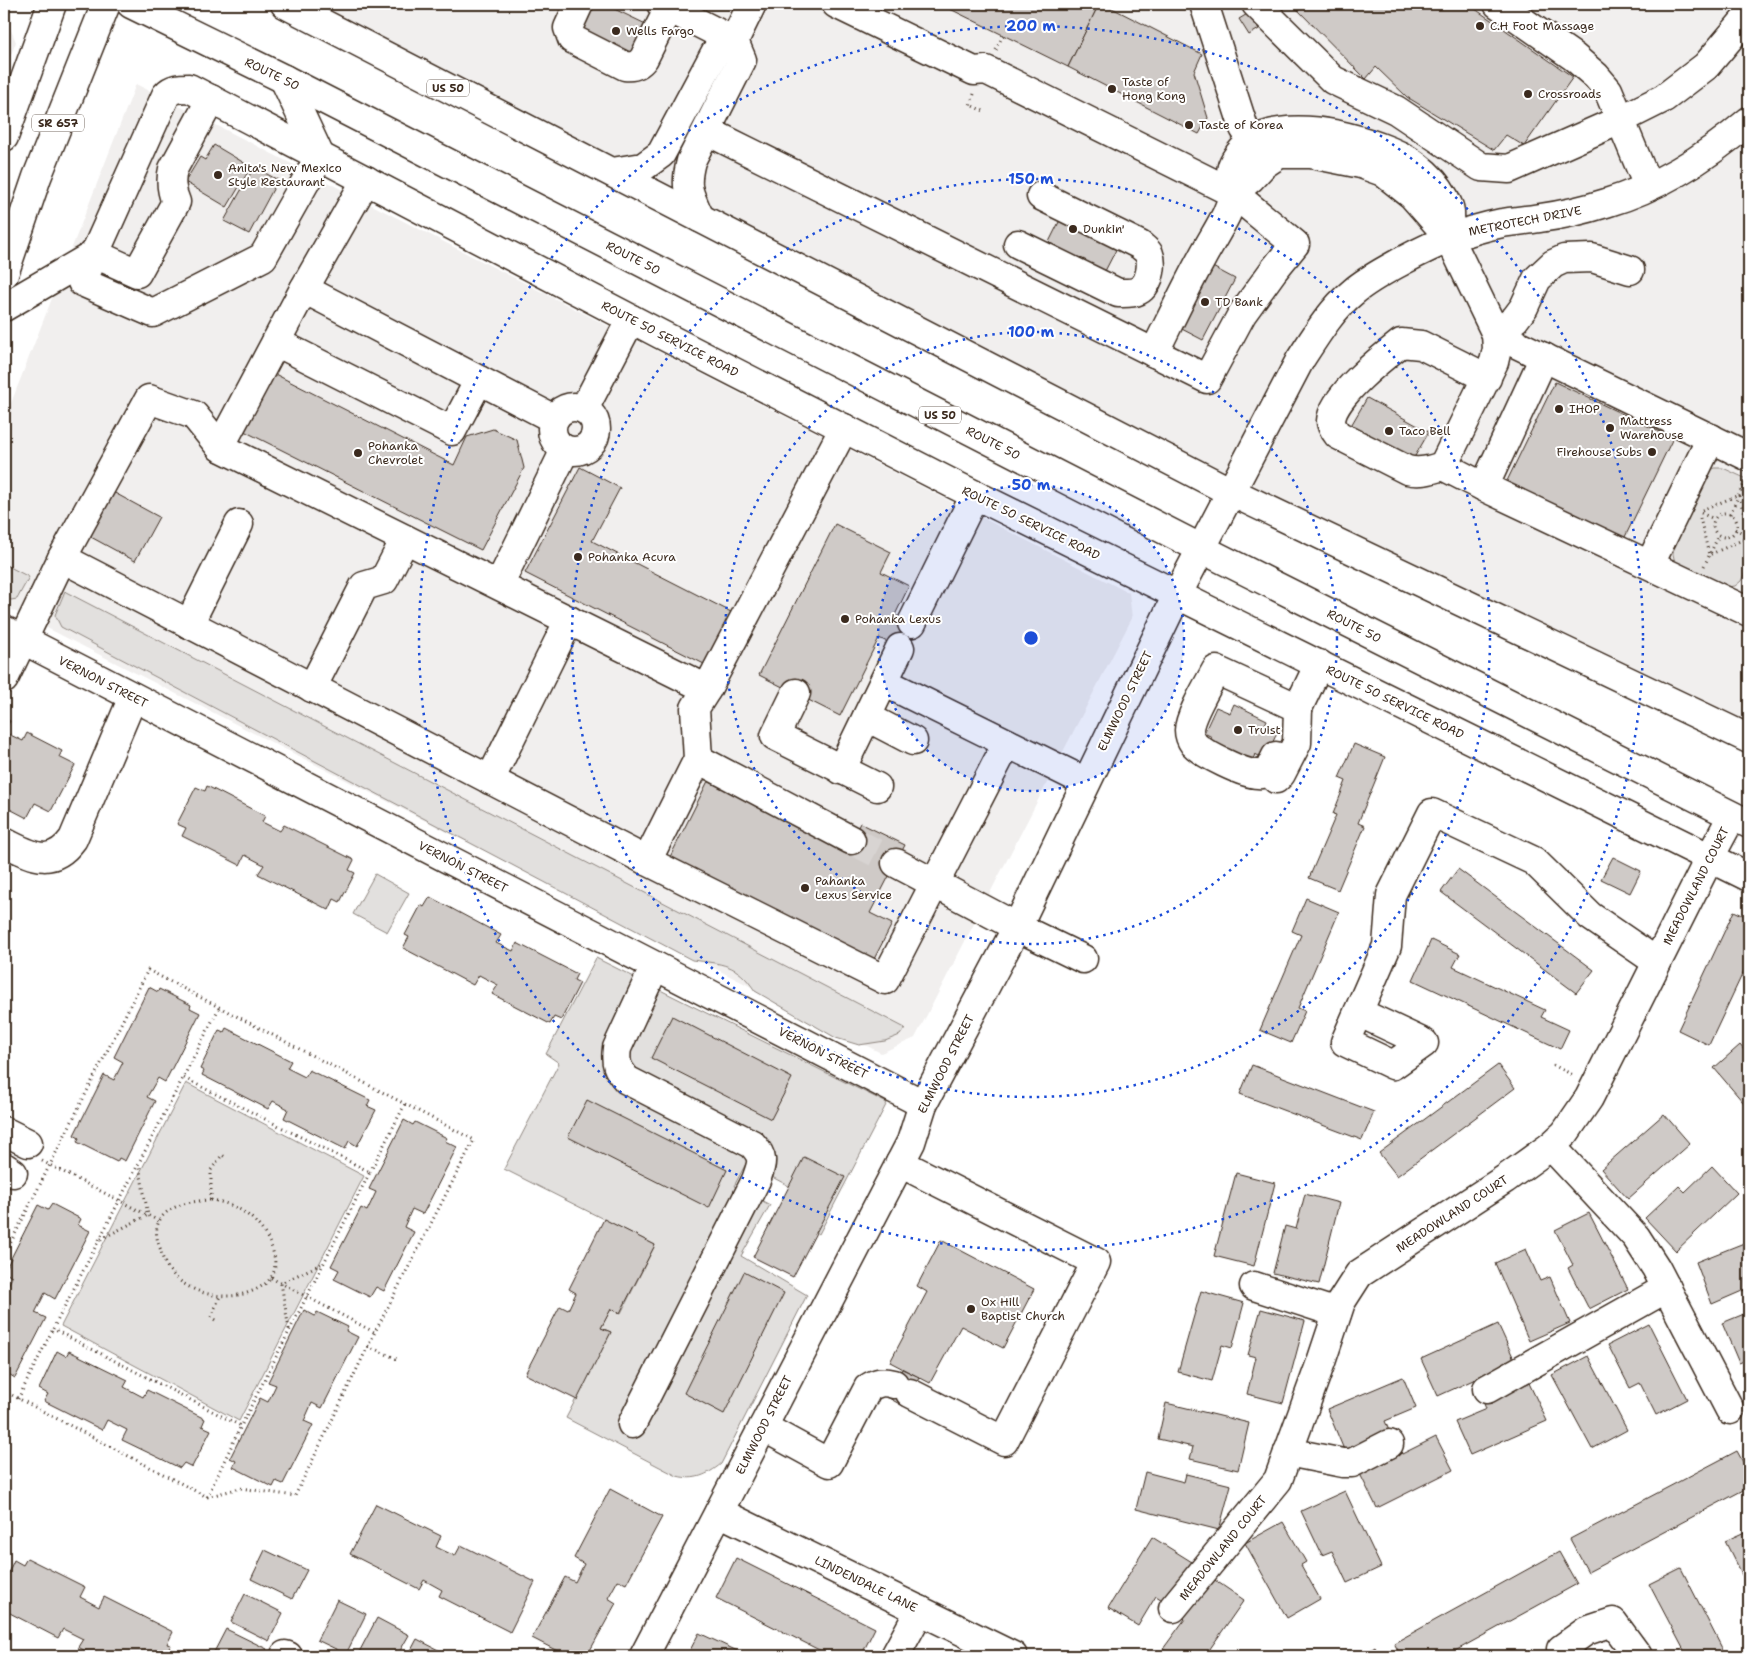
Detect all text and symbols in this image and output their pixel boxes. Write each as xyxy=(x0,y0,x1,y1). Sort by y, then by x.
text: 200 m xyxy=(1006,16,1056,36)
place label: C.H Foot Massage xyxy=(1490,18,1594,34)
marker: C.H Foot Massage xyxy=(1474,20,1486,32)
place label: Wells Fargo xyxy=(626,23,694,39)
marker: Wells Fargo xyxy=(610,25,622,37)
street label: ROUTE 50 xyxy=(242,54,302,94)
place label: Taste of Hong Kong xyxy=(1122,74,1186,104)
road number: US 50 xyxy=(427,80,469,96)
marker: Taste of Hong Kong xyxy=(1106,83,1118,95)
place label: Crossroads xyxy=(1538,86,1602,102)
marker: Crossroads xyxy=(1522,88,1534,100)
road number: SR 657 xyxy=(32,115,84,132)
place label: Taste of Korea xyxy=(1199,117,1284,133)
marker: Taste of Korea xyxy=(1183,119,1195,131)
place label: Anita's New Mexico Style Restaurant xyxy=(228,160,342,190)
marker: Anita's New Mexico Style Restaurant xyxy=(212,169,224,181)
text: 150 m xyxy=(1008,169,1054,189)
street label: METROTECH DRIVE xyxy=(1467,202,1583,240)
place label: Dunkin' xyxy=(1083,221,1125,237)
marker: Dunkin' xyxy=(1067,223,1079,235)
street label: ROUTE 50 xyxy=(603,237,663,279)
place label: TD Bank xyxy=(1215,294,1263,310)
marker: TD Bank xyxy=(1199,296,1211,308)
street label: ROUTE 50 SERVICE ROAD xyxy=(599,297,741,381)
text: 100 m xyxy=(1008,322,1054,342)
place label: IHOP xyxy=(1569,401,1600,417)
marker: IHOP xyxy=(1553,403,1565,415)
road number: US 50 xyxy=(919,406,961,424)
place label: Mattress Warehouse xyxy=(1620,413,1684,443)
street label: ROUTE 50 xyxy=(963,422,1023,464)
marker: Mattress Warehouse xyxy=(1604,422,1616,434)
place label: Taco Bell xyxy=(1399,423,1451,439)
marker: Taco Bell xyxy=(1383,425,1395,437)
place label: Pohanka Chevrolet xyxy=(368,438,423,468)
place label: Firehouse Subs xyxy=(1556,444,1642,460)
marker: Firehouse Subs xyxy=(1646,446,1658,458)
marker: Pohanka Chevrolet xyxy=(352,447,364,459)
text: 50 m xyxy=(1012,475,1051,495)
street label: ROUTE 50 SERVICE ROAD xyxy=(959,483,1103,563)
place label: Pohanka Acura xyxy=(588,549,676,565)
marker: Pohanka Acura xyxy=(572,551,584,563)
street label: ROUTE 50 xyxy=(1324,605,1384,647)
place label: Pohanka Lexus xyxy=(855,611,941,627)
marker: Pohanka Lexus xyxy=(839,613,851,625)
centre of rings xyxy=(1022,629,1040,647)
street label: ELMWOOD STREET xyxy=(1094,648,1156,754)
street label: VERNON STREET xyxy=(55,652,151,712)
street label: ROUTE 50 SERVICE ROAD xyxy=(1323,662,1467,742)
place label: Truist xyxy=(1248,722,1281,738)
marker: Truist xyxy=(1232,724,1244,736)
street label: MEADOWLAND COURT xyxy=(1659,824,1733,948)
street label: VERNON STREET xyxy=(415,837,511,897)
place label: Pahanka Lexus Service xyxy=(815,873,892,903)
marker: Pahanka Lexus Service xyxy=(799,882,811,894)
street label: ELMWOOD STREET xyxy=(914,1011,978,1116)
street label: VERNON STREET xyxy=(775,1023,871,1083)
street label: MEADOWLAND COURT xyxy=(1393,1171,1512,1256)
place label: Ox Hill Baptist Church xyxy=(981,1294,1065,1324)
marker: Ox Hill Baptist Church xyxy=(965,1303,977,1315)
street label: ELMWOOD STREET xyxy=(732,1372,796,1477)
street label: MEADOWLAND COURT xyxy=(1176,1492,1271,1604)
street label: LINDENDALE LANE xyxy=(812,1552,920,1616)

